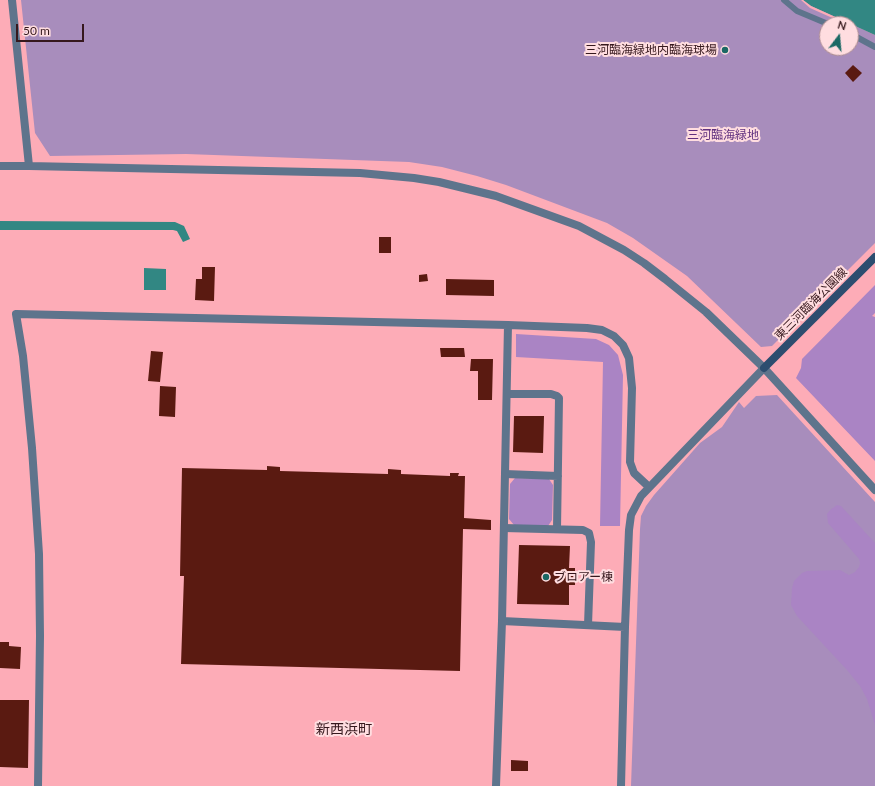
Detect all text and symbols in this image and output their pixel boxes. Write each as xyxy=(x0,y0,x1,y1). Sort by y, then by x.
scale bar xyxy=(18,16,86,42)
north arrow xyxy=(819,16,859,56)
text: N xyxy=(836,18,848,32)
text: 50 m xyxy=(23,23,50,38)
place label: 三河臨海緑地内臨海球場 xyxy=(585,43,717,57)
marker: 三河臨海緑地内臨海球場 xyxy=(720,45,730,55)
park label: 三河臨海緑地 xyxy=(687,128,759,142)
street label: 東三河臨海公園線 xyxy=(772,265,850,343)
place label: ブロアー棟 xyxy=(554,570,613,584)
marker: ブロアー棟 xyxy=(541,572,551,582)
district label: 新西浜町 xyxy=(316,721,372,737)

